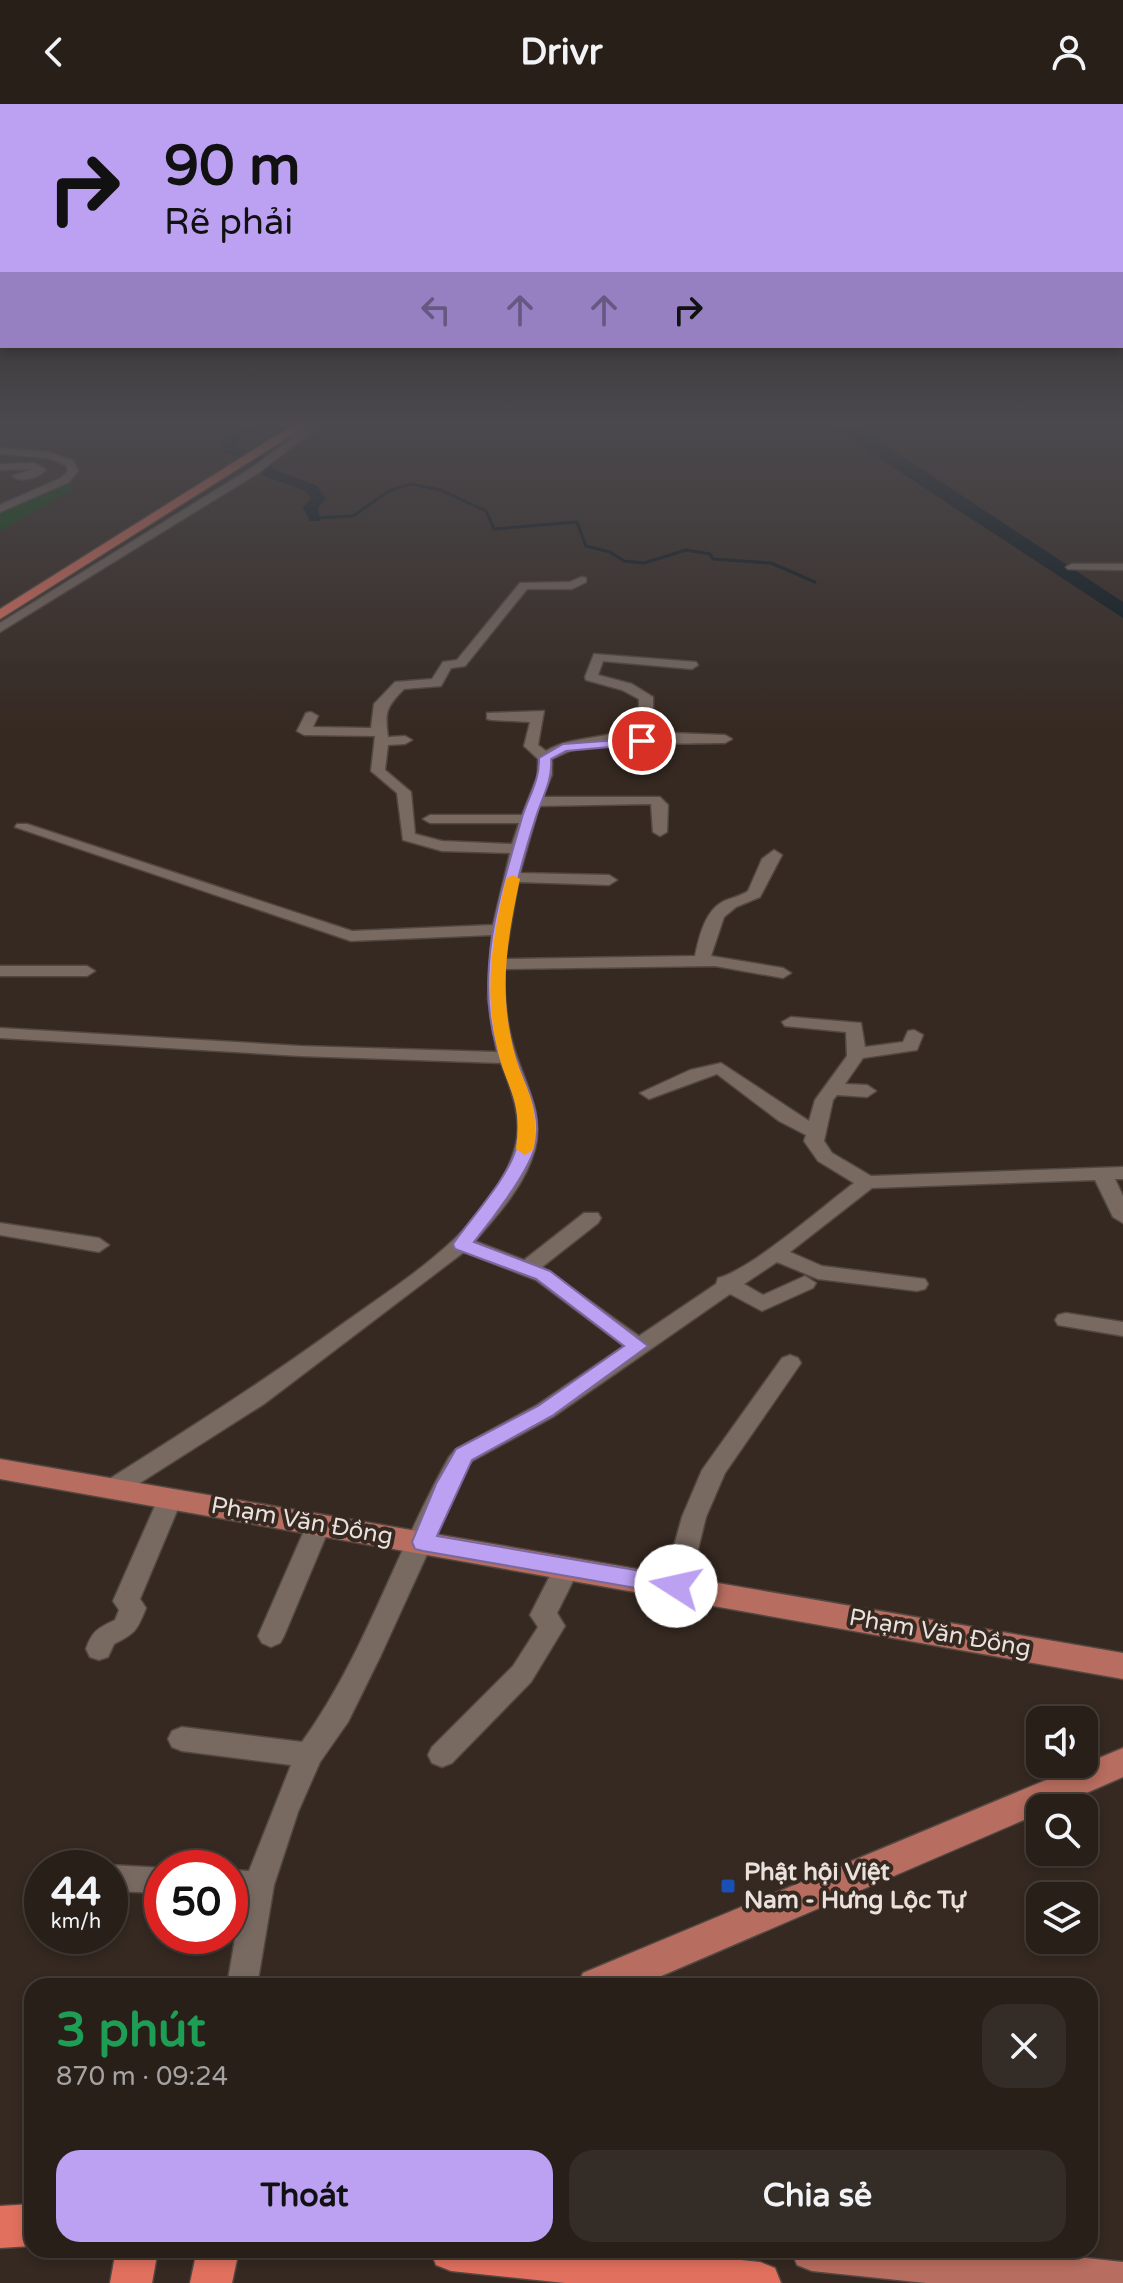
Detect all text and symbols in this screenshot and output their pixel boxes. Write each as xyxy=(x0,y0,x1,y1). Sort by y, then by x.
icon: back xyxy=(32,30,76,74)
icon: person xyxy=(1047,30,1091,74)
text: Drivr xyxy=(520,31,603,74)
text: 90 m xyxy=(164,133,300,200)
icon: right xyxy=(32,136,136,240)
text: Rẽ phải xyxy=(164,201,293,244)
icon: left xyxy=(414,288,458,332)
icon: ahead xyxy=(498,288,542,332)
icon: ahead xyxy=(582,288,626,332)
icon: right xyxy=(666,288,710,332)
pin xyxy=(608,707,676,775)
icon: arrive xyxy=(620,719,664,763)
street label: Phạm Văn Đồng xyxy=(209,1491,395,1551)
position arrow xyxy=(634,1544,718,1628)
street label: Phạm Văn Đồng xyxy=(847,1603,1033,1663)
map controls xyxy=(1026,1706,1098,1954)
button: sound xyxy=(1026,1706,1098,1778)
button: search xyxy=(1026,1794,1098,1866)
speed limit sign: 50 xyxy=(144,1850,248,1954)
place label: Phật hội Việt Nam - Hưng Lộc Tự xyxy=(744,1858,967,1915)
text: 44 xyxy=(51,1868,101,1916)
marker: Phật hội Việt Nam - Hưng Lộc Tự xyxy=(719,1877,737,1895)
button: layers xyxy=(1026,1882,1098,1954)
text: km/h xyxy=(51,1910,101,1934)
text: 3 phút xyxy=(56,2002,206,2060)
button: close xyxy=(982,2004,1066,2088)
text: 870 m · 09:24 xyxy=(56,2061,228,2092)
button: Thoát xyxy=(56,2150,553,2242)
button: Chia sẻ xyxy=(569,2150,1066,2242)

